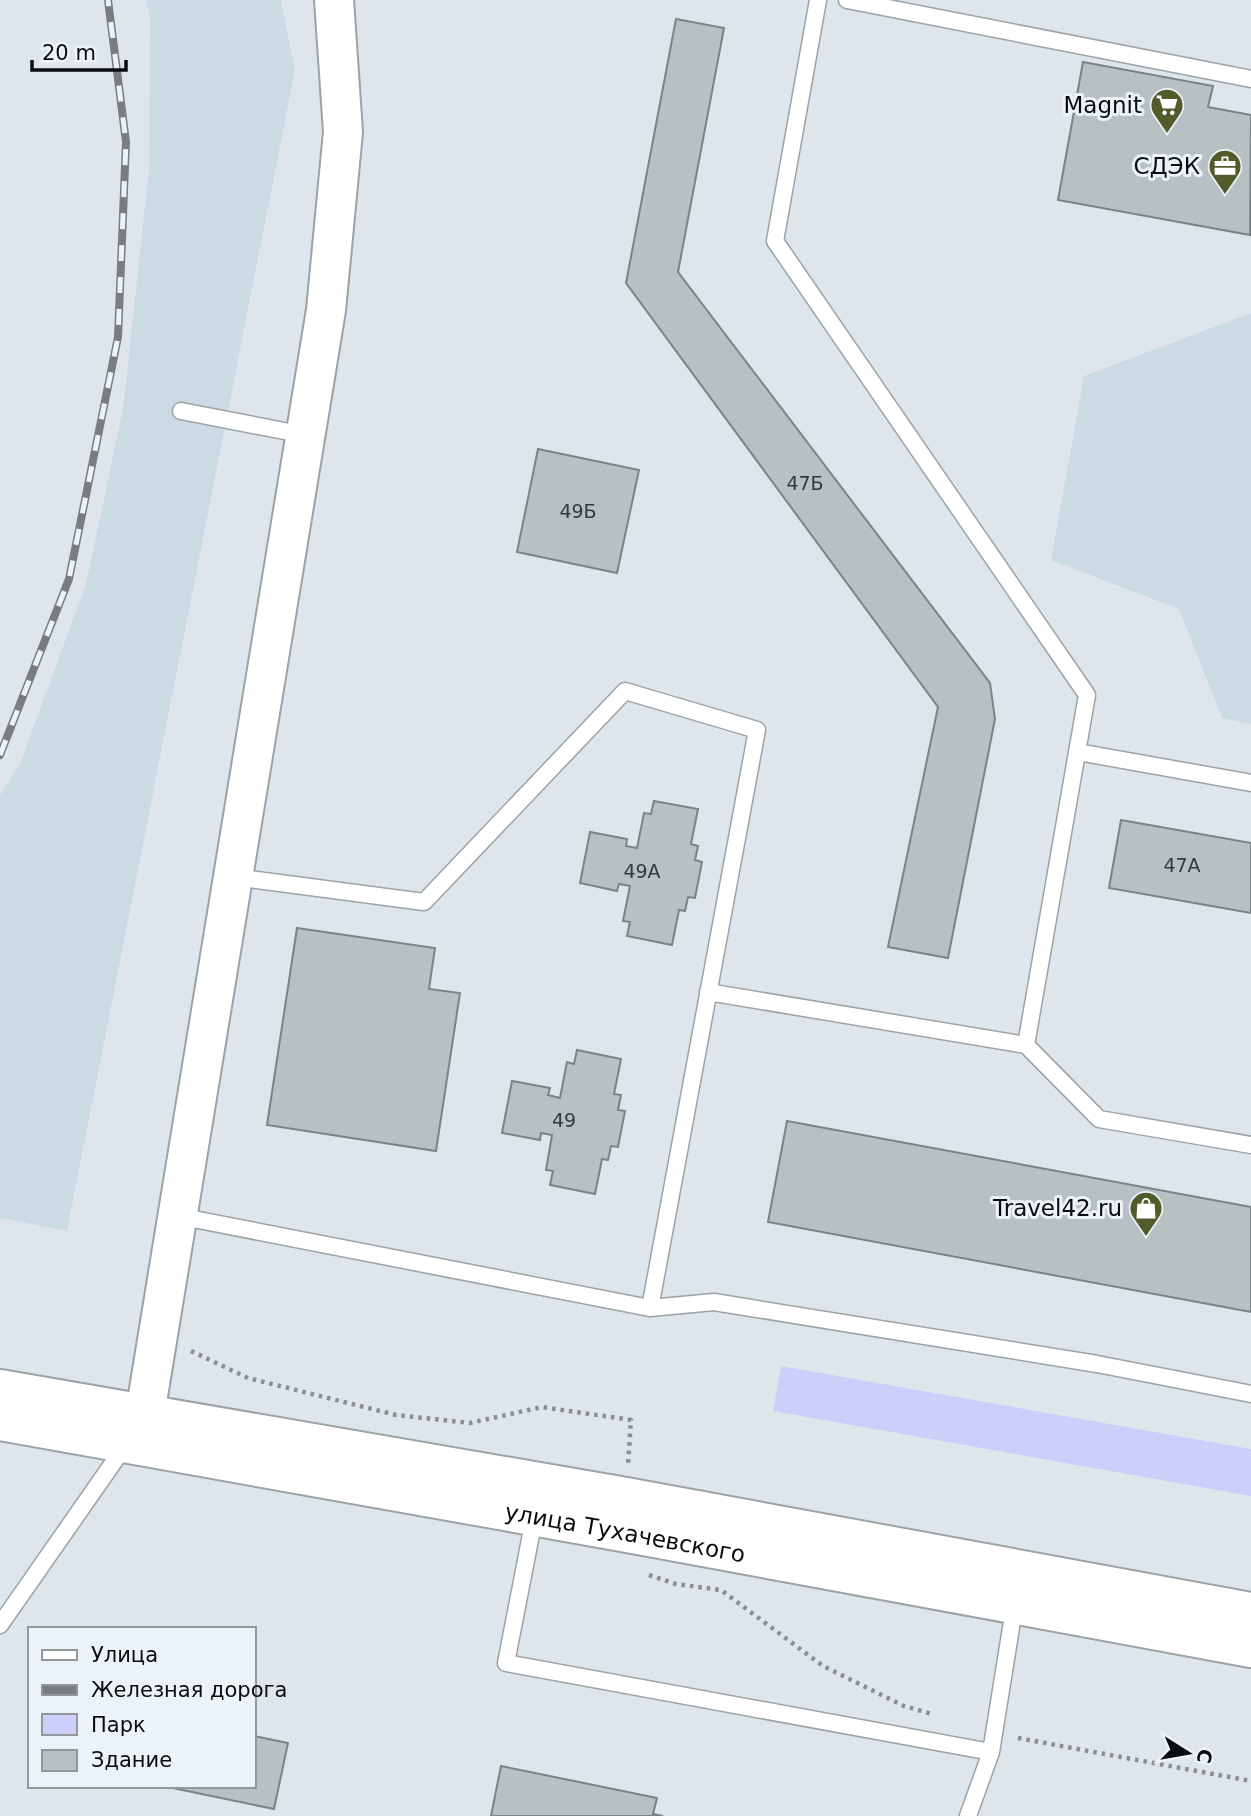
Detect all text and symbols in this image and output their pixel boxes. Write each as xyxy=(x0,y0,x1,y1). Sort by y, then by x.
scale bar xyxy=(32,28,126,72)
text: 20 m xyxy=(42,41,96,65)
supermarket icon: Magnit xyxy=(1148,86,1186,135)
place label: Magnit xyxy=(1063,92,1142,118)
office icon: СДЭК xyxy=(1206,147,1244,196)
place label: СДЭК xyxy=(1134,153,1200,179)
house number: 47Б xyxy=(786,472,824,494)
house number: 49Б xyxy=(559,500,597,522)
house number: 47А xyxy=(1163,854,1201,876)
house number: 49А xyxy=(623,860,661,882)
house number: 49 xyxy=(552,1109,576,1131)
shop icon: Travel42.ru xyxy=(1127,1189,1165,1238)
place label: Travel42.ru xyxy=(992,1195,1122,1221)
street label: улица Тухачевского xyxy=(503,1498,747,1567)
legend xyxy=(28,1627,256,1788)
text: Улица xyxy=(91,1643,158,1667)
text: Железная дорога xyxy=(91,1678,287,1702)
text: Парк xyxy=(91,1713,146,1737)
north arrow xyxy=(1153,1718,1223,1788)
text: С xyxy=(1193,1747,1217,1765)
text: Здание xyxy=(91,1748,172,1772)

